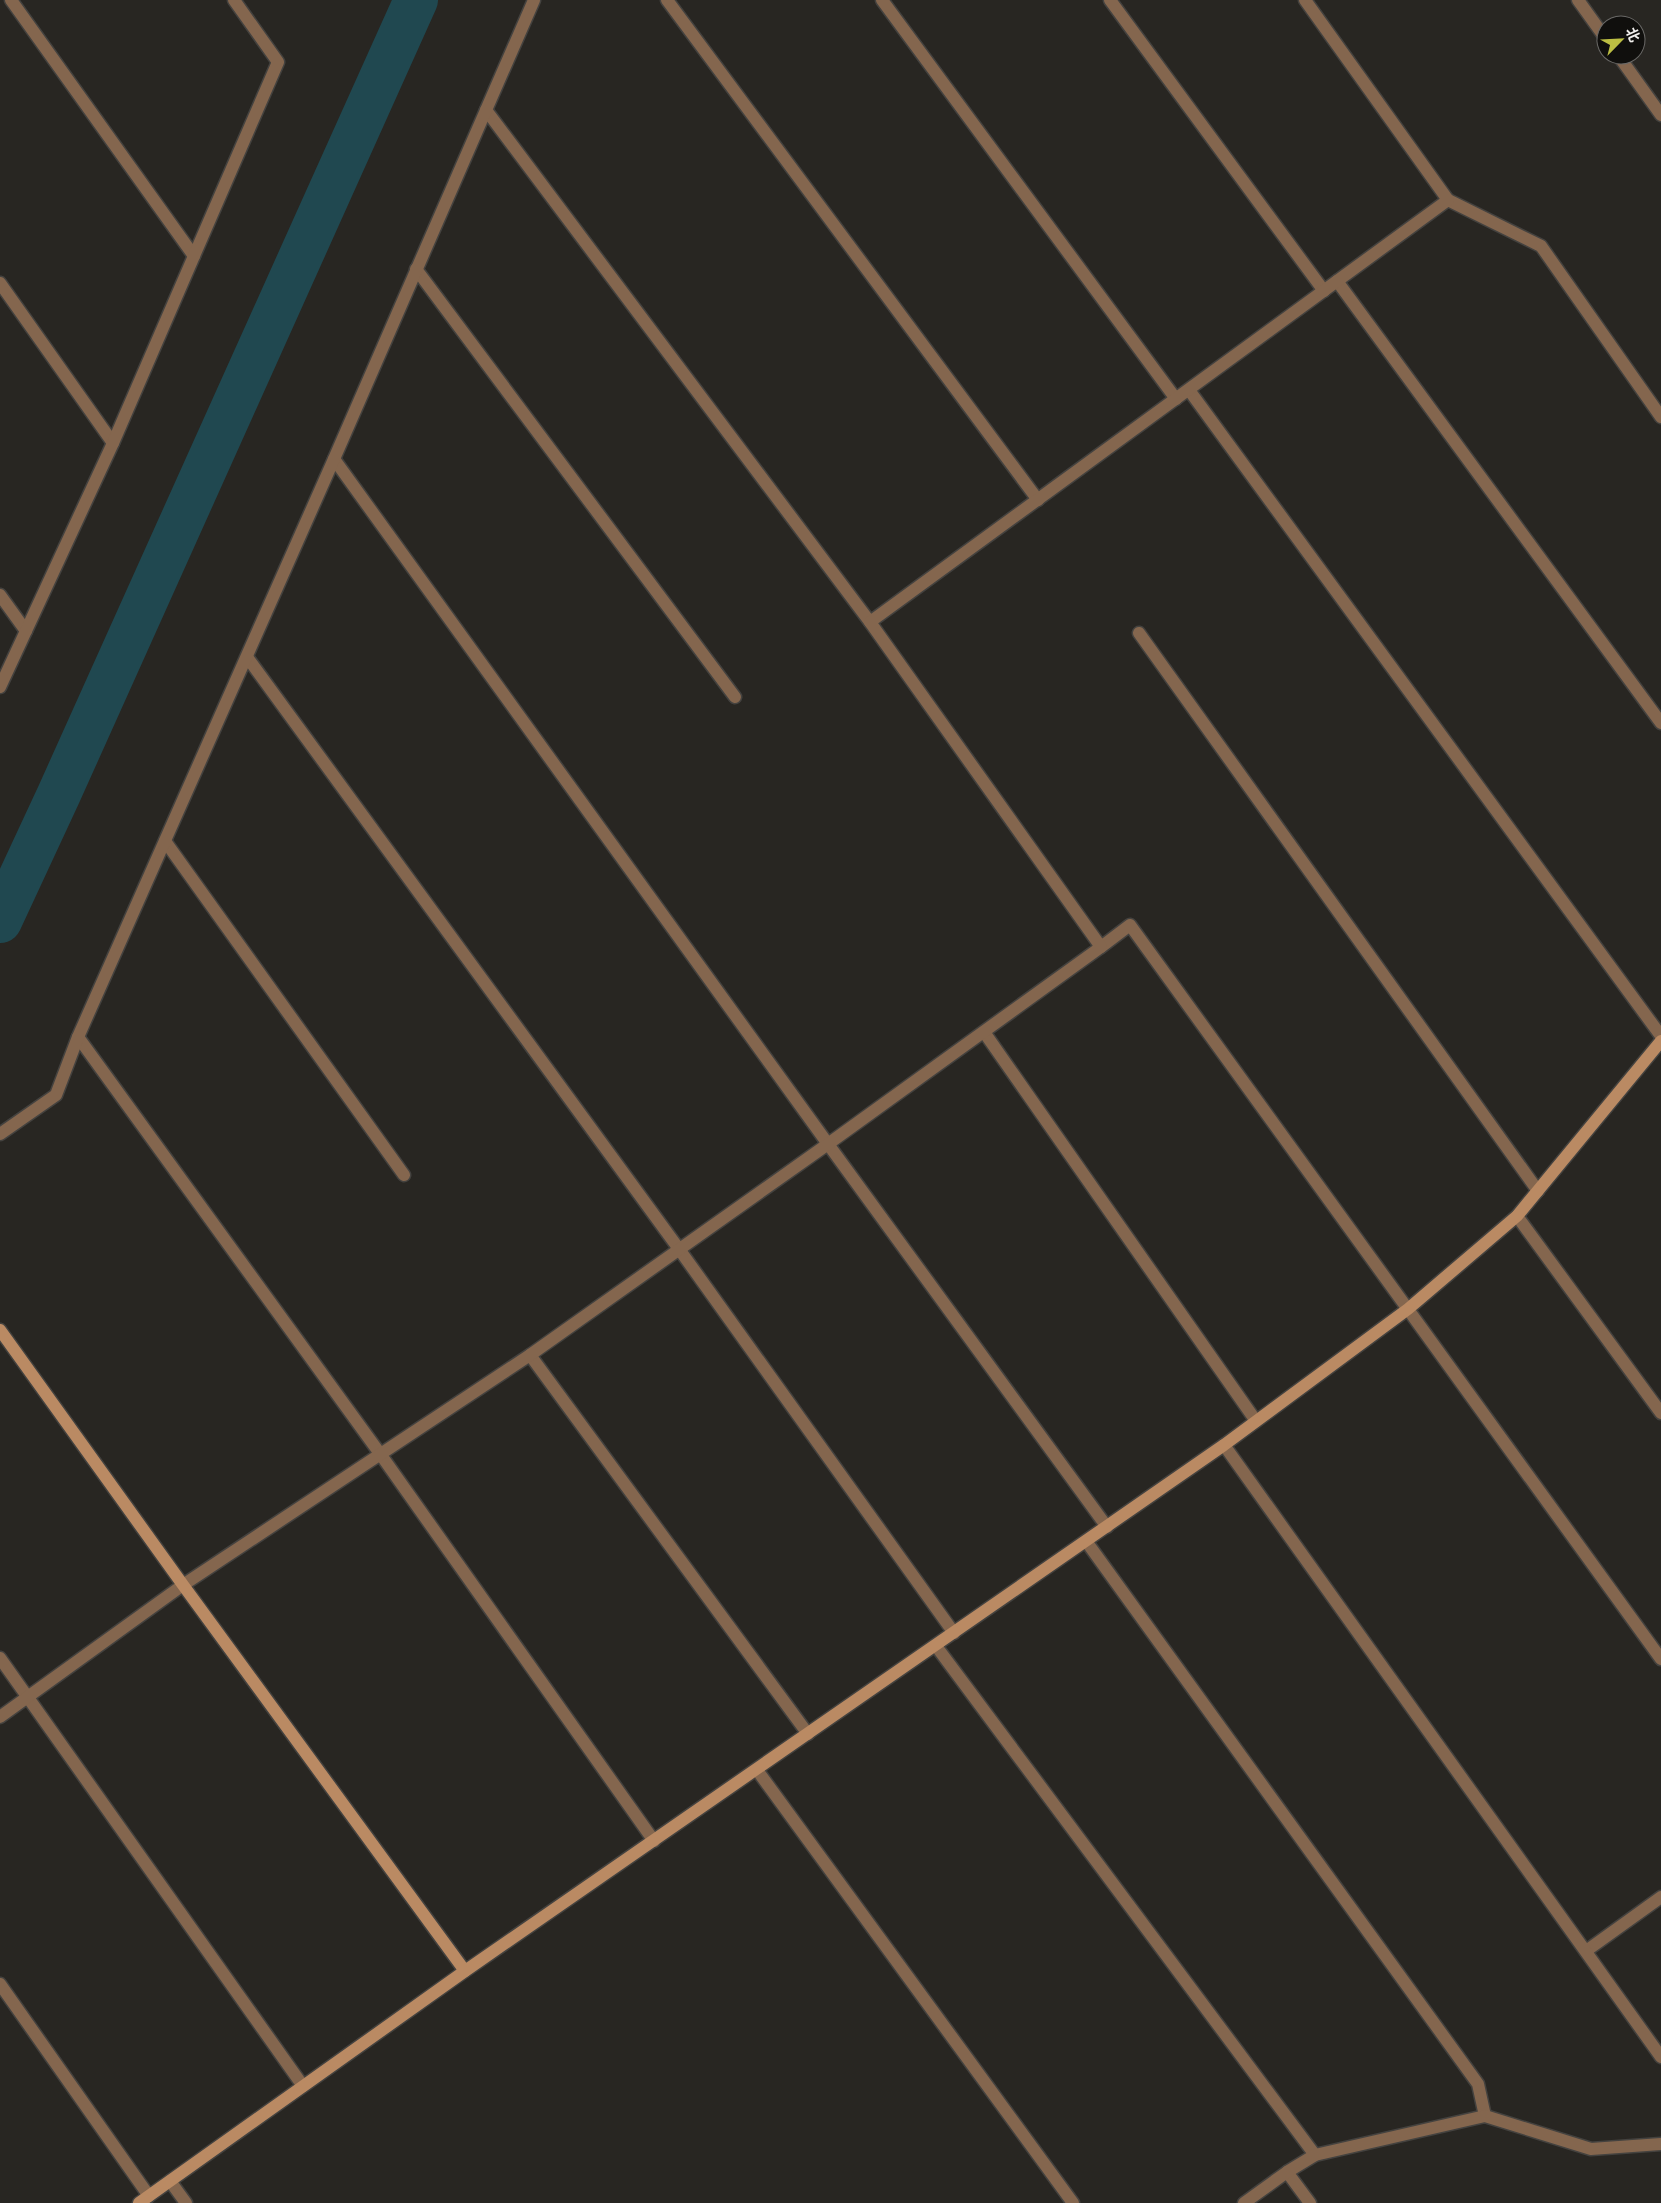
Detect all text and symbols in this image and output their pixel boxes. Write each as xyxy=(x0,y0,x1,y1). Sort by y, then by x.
north arrow xyxy=(1596,15,1646,65)
text: 北 xyxy=(1622,25,1644,45)

